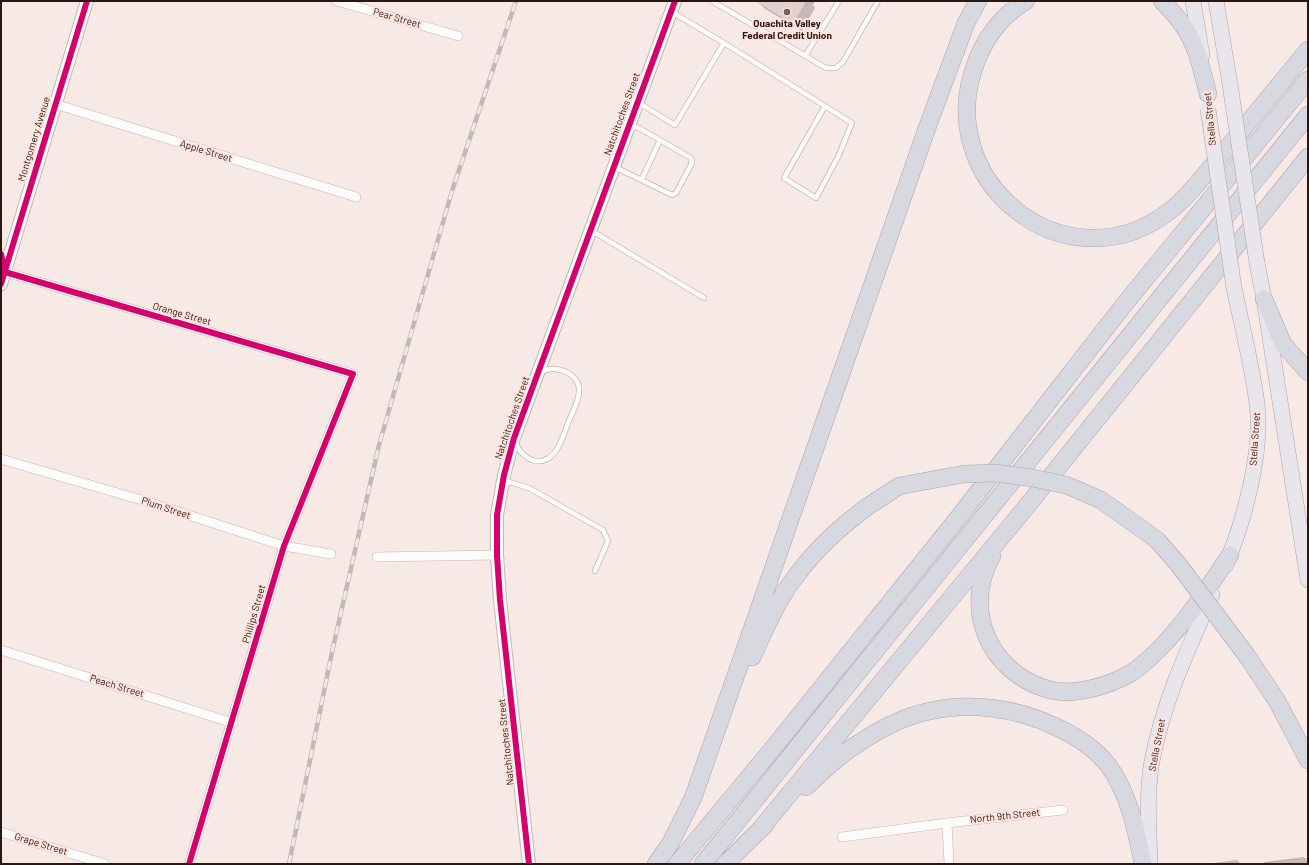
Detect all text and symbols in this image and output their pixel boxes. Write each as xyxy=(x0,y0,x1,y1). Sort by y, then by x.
street label: Pear Street xyxy=(372,5,422,31)
marker: Ouachita Valley Federal Credit Union xyxy=(782,7,792,17)
place label: Ouachita Valley Federal Credit Union xyxy=(742,18,832,42)
street label: Natchitoches Street xyxy=(601,71,643,157)
street label: Stella Street xyxy=(1201,92,1219,146)
street label: Montgomery Avenue xyxy=(15,95,53,183)
street label: Apple Street xyxy=(178,137,234,165)
street label: Orange Street xyxy=(151,300,213,328)
street label: Natchitoches Street xyxy=(492,375,532,461)
street label: Stella Street xyxy=(1247,412,1263,466)
street label: Plum Street xyxy=(140,494,192,522)
street label: Phillips Street xyxy=(240,583,268,645)
street label: Peach Street xyxy=(88,672,146,700)
street label: Natchitoches Street xyxy=(495,698,517,786)
street label: Stella Street xyxy=(1146,718,1168,772)
street label: North 9th Street xyxy=(969,806,1041,826)
street label: Grape Street xyxy=(13,830,69,858)

